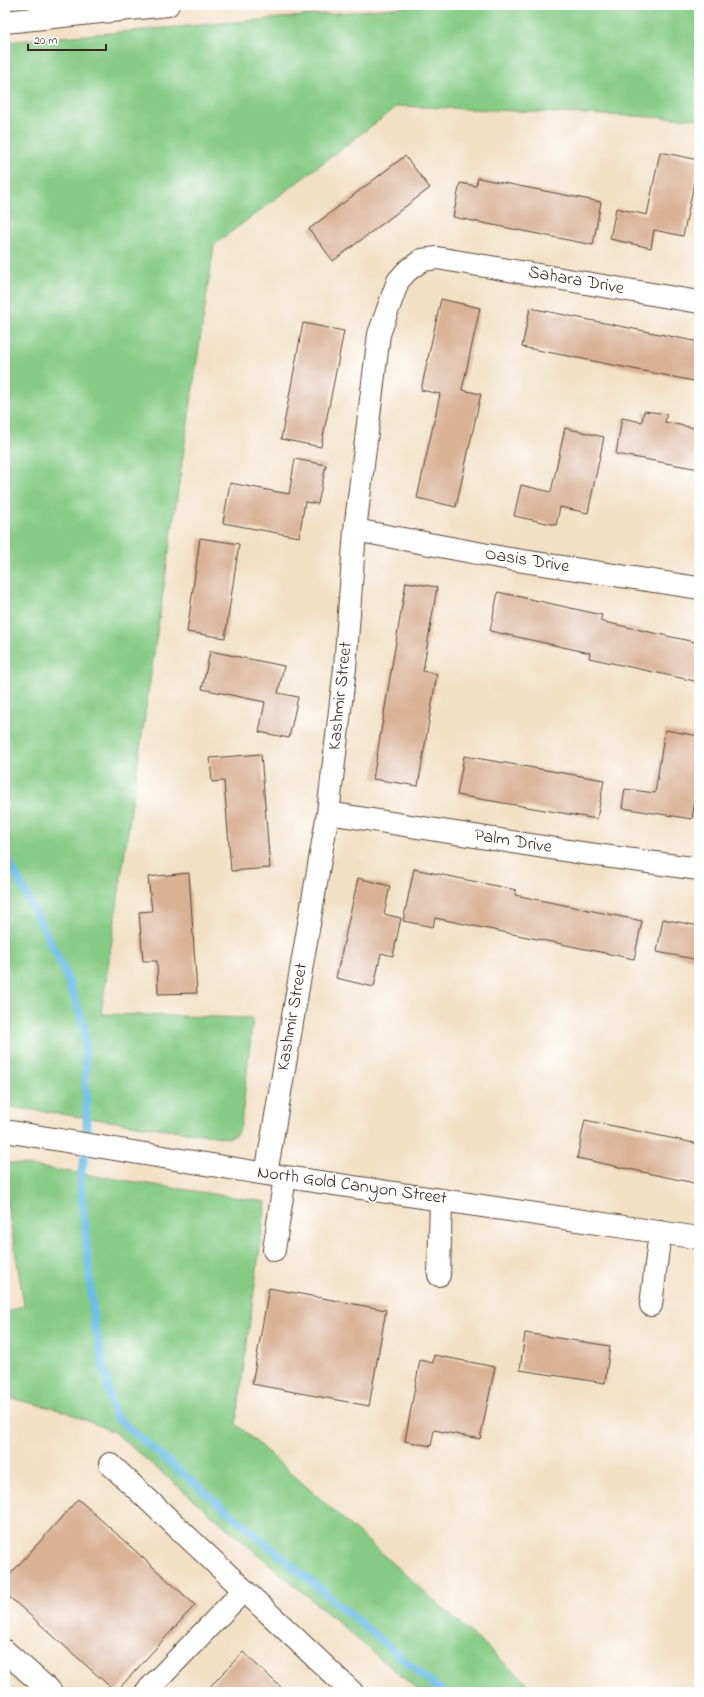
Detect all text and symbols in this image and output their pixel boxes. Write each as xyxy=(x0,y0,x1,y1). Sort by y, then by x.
scale bar xyxy=(28,26,106,52)
text: 20 m xyxy=(34,32,57,50)
street label: Sahara Drive xyxy=(526,260,627,302)
street label: Oasis Drive xyxy=(483,541,572,581)
street label: Kashmir Street xyxy=(322,641,360,751)
street label: Palm Drive xyxy=(472,823,555,861)
street label: Kashmir Street xyxy=(271,961,315,1073)
street label: North Gold Canyon Street xyxy=(256,1160,448,1212)

